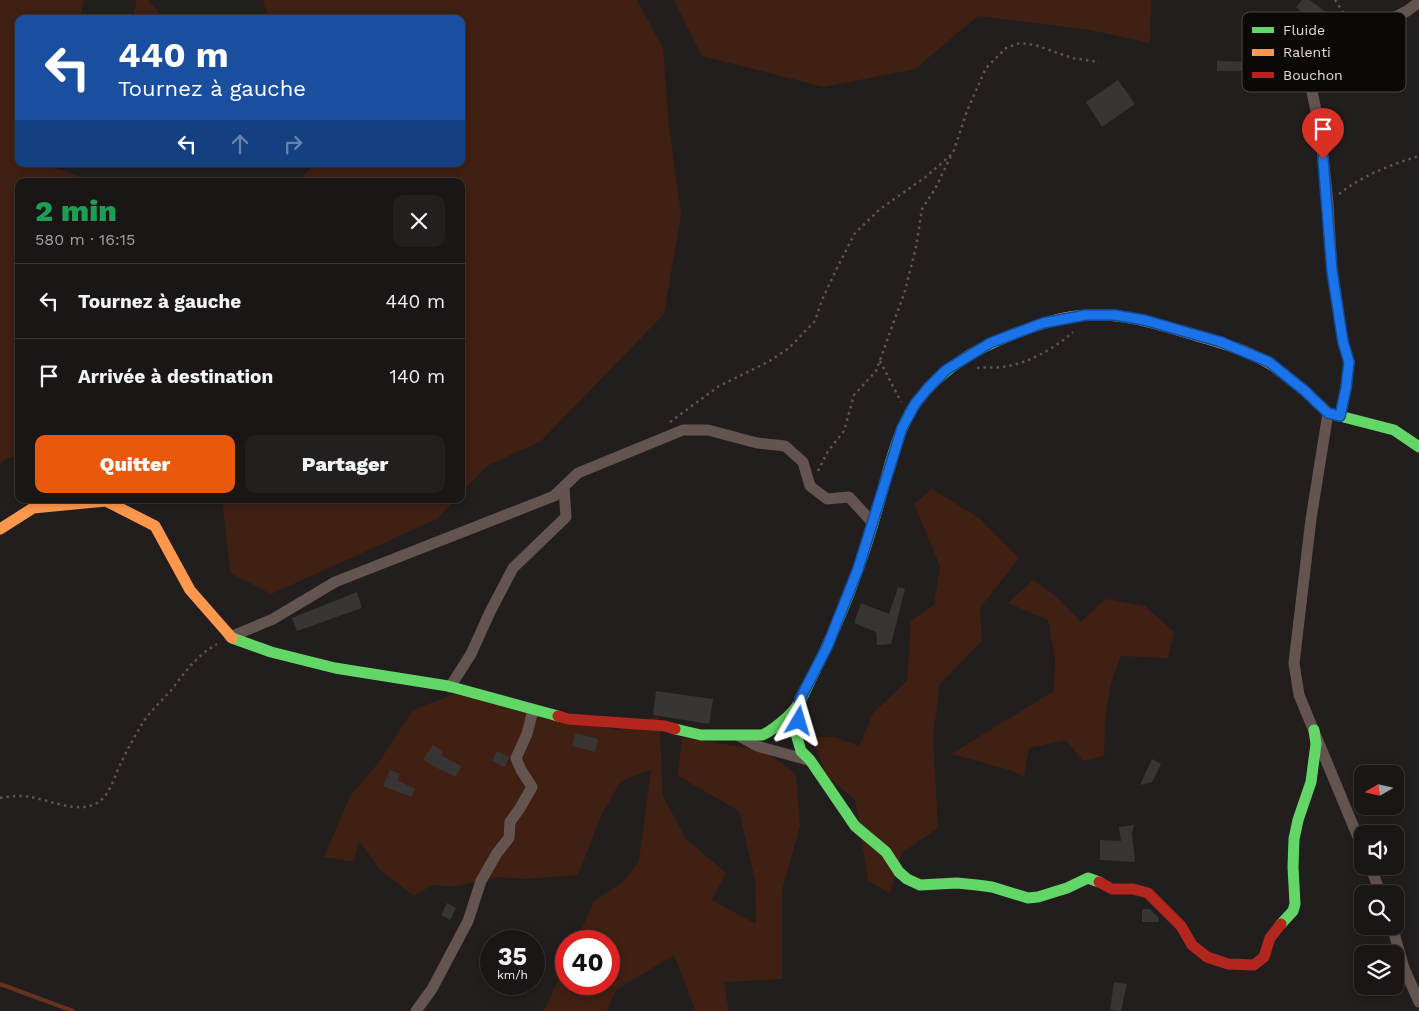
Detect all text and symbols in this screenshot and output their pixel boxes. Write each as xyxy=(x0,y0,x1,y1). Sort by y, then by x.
legend xyxy=(1242,12,1406,92)
text: Fluide xyxy=(1283,22,1325,38)
text: 440 m xyxy=(118,34,229,76)
icon: left xyxy=(35,35,100,100)
text: Ralenti xyxy=(1283,44,1331,60)
text: Bouchon xyxy=(1283,67,1343,83)
text: Tournez à gauche xyxy=(118,76,306,101)
pin xyxy=(1302,108,1344,159)
icon: arrive xyxy=(1309,115,1337,143)
icon: left xyxy=(173,130,201,158)
icon: ahead xyxy=(226,130,254,158)
icon: right xyxy=(279,130,307,158)
text: 2 min xyxy=(35,193,117,228)
button: close xyxy=(393,195,445,247)
text: 580 m · 16:15 xyxy=(35,230,135,249)
icon: left xyxy=(35,287,63,315)
text: Tournez à gauche xyxy=(78,290,241,313)
text: 440 m xyxy=(385,290,445,313)
icon: arrive xyxy=(35,362,63,390)
text: Arrivée à destination xyxy=(78,365,273,388)
text: 140 m xyxy=(390,365,445,388)
button: Quitter xyxy=(35,435,235,493)
button: Partager xyxy=(245,435,445,493)
position arrow xyxy=(772,694,824,746)
north arrow xyxy=(1354,765,1404,815)
map controls xyxy=(1354,765,1404,995)
button: sound xyxy=(1354,825,1404,875)
button: search xyxy=(1354,885,1404,935)
speed limit sign: 40 xyxy=(555,930,620,995)
text: 35 xyxy=(498,942,527,971)
button: layers xyxy=(1354,945,1404,995)
text: km/h xyxy=(497,968,528,982)

